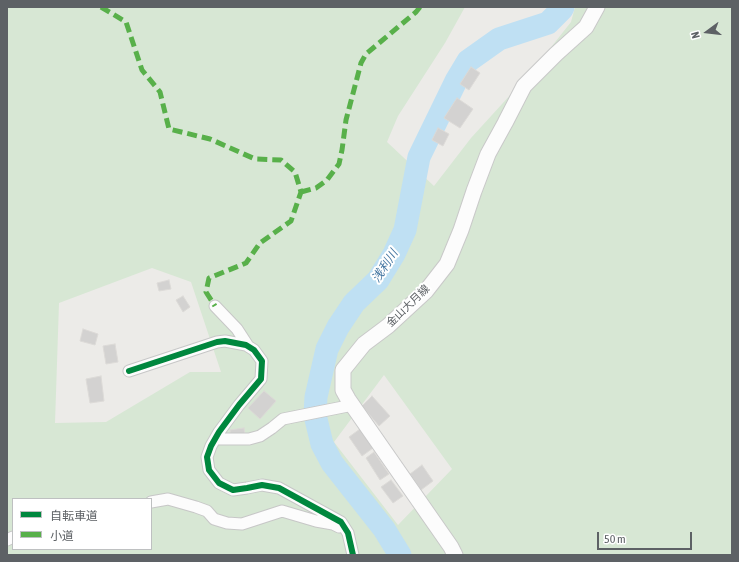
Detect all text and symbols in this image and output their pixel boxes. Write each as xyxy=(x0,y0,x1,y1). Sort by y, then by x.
north arrow xyxy=(687,12,727,52)
text: N xyxy=(689,30,702,40)
water label: 浅利川 xyxy=(369,247,401,285)
street label: 金山大月線 xyxy=(384,282,432,330)
legend xyxy=(12,498,152,550)
text: 自転車道 xyxy=(50,509,98,523)
scale bar xyxy=(599,524,694,550)
text: 小道 xyxy=(50,529,74,543)
text: 50 m xyxy=(604,532,626,546)

